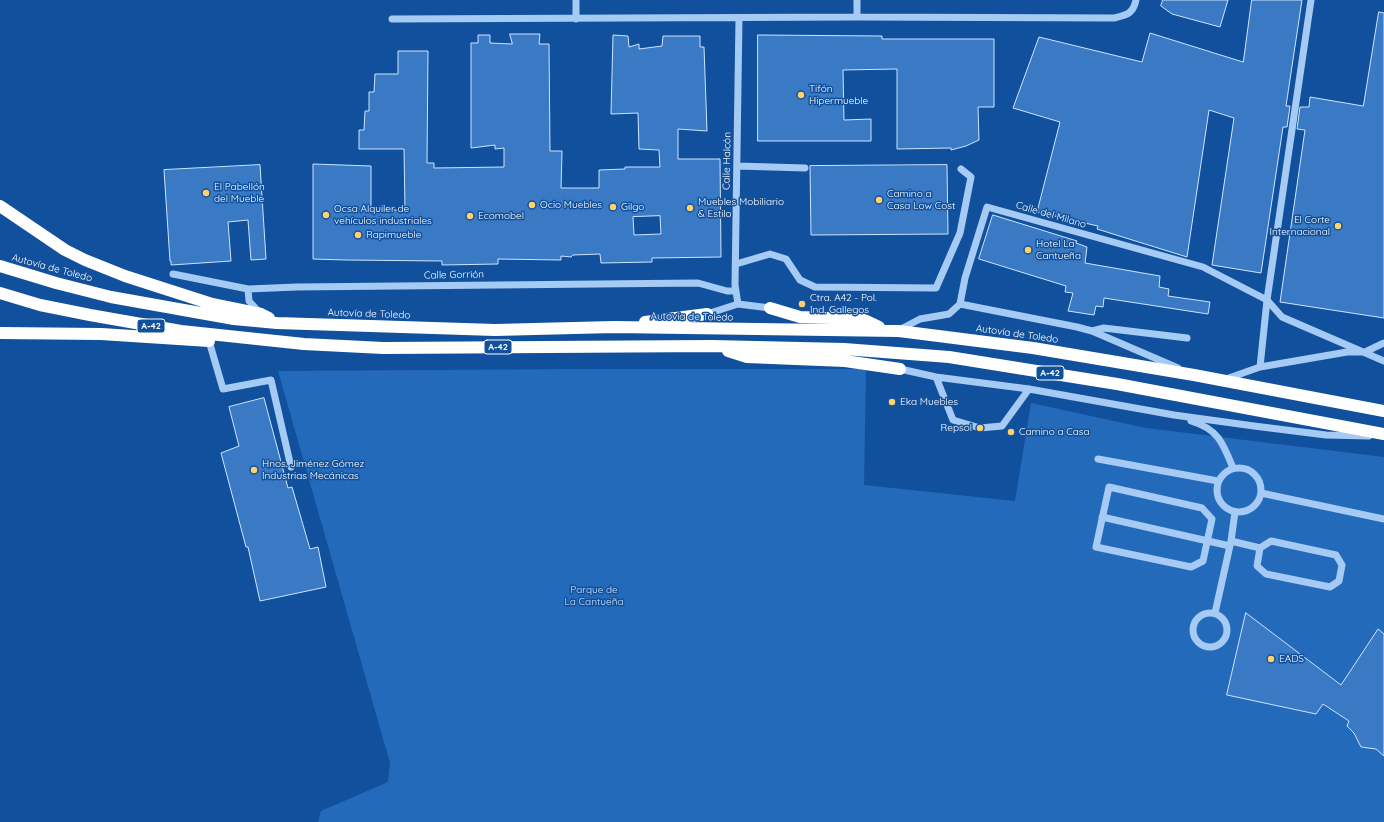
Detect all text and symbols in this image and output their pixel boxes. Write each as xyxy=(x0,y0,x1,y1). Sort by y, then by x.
place label: Tifón Hipermueble xyxy=(809,83,868,106)
marker: Tifón Hipermueble xyxy=(796,90,806,100)
street label: Calle Halcón xyxy=(720,132,734,190)
place label: El Pabellón del Mueble xyxy=(214,181,265,204)
marker: El Pabellón del Mueble xyxy=(201,188,211,198)
place label: Camino a Casa Low Cost xyxy=(887,188,955,212)
marker: Camino a Casa Low Cost xyxy=(874,195,884,205)
place label: Muebles Mobiliario & Estilo xyxy=(698,196,784,220)
place label: Ocio Muebles xyxy=(540,199,602,211)
street label: Calle del Milano xyxy=(1014,199,1088,231)
marker: Ocio Muebles xyxy=(527,200,537,210)
place label: Gilgo xyxy=(621,201,644,213)
marker: Gilgo xyxy=(608,202,618,212)
place label: Ocsa Alquiler de vehículos industriales xyxy=(334,203,432,226)
marker: Muebles Mobiliario & Estilo xyxy=(685,203,695,213)
marker: Ocsa Alquiler de vehículos industriales xyxy=(321,210,331,220)
place label: Ecomobel xyxy=(478,210,524,222)
marker: Ecomobel xyxy=(465,211,475,221)
place label: El Corte Internacional xyxy=(1270,214,1330,238)
marker: El Corte Internacional xyxy=(1333,221,1343,231)
place label: Rapimueble xyxy=(366,229,421,241)
marker: Rapimueble xyxy=(353,230,363,240)
place label: Hotel La Cantueña xyxy=(1036,238,1081,262)
marker: Hotel La Cantueña xyxy=(1023,245,1033,255)
street label: Autovía de Toledo xyxy=(10,251,94,285)
street label: Calle Gorrión xyxy=(424,268,484,282)
place label: Ctra. A42 - Pol. Ind. Gallegos xyxy=(810,292,877,316)
marker: Ctra. A42 - Pol. Ind. Gallegos xyxy=(797,299,807,309)
street label: Autovía de Toledo xyxy=(327,307,411,321)
street label: Autovía de Toledo xyxy=(650,310,734,324)
road number: A-42 xyxy=(137,319,165,333)
street label: Autovía de Toledo xyxy=(975,322,1059,346)
road number: A-42 xyxy=(484,340,512,354)
road number: A-42 xyxy=(1036,366,1064,380)
place label: Eka Muebles xyxy=(900,396,958,408)
marker: Eka Muebles xyxy=(887,397,897,407)
place label: Repsol xyxy=(941,422,972,434)
marker: Repsol xyxy=(975,423,985,433)
place label: Camino a Casa xyxy=(1019,426,1090,438)
marker: Camino a Casa xyxy=(1006,427,1016,437)
place label: Hnos. Jiménez Gómez Industrias Mecánicas xyxy=(262,458,364,482)
marker: Hnos. Jiménez Gómez Industrias Mecánicas xyxy=(249,465,259,475)
park label: Parque de La Cantueña xyxy=(564,584,624,608)
place label: EADS xyxy=(1279,653,1304,665)
marker: EADS xyxy=(1266,654,1276,664)

